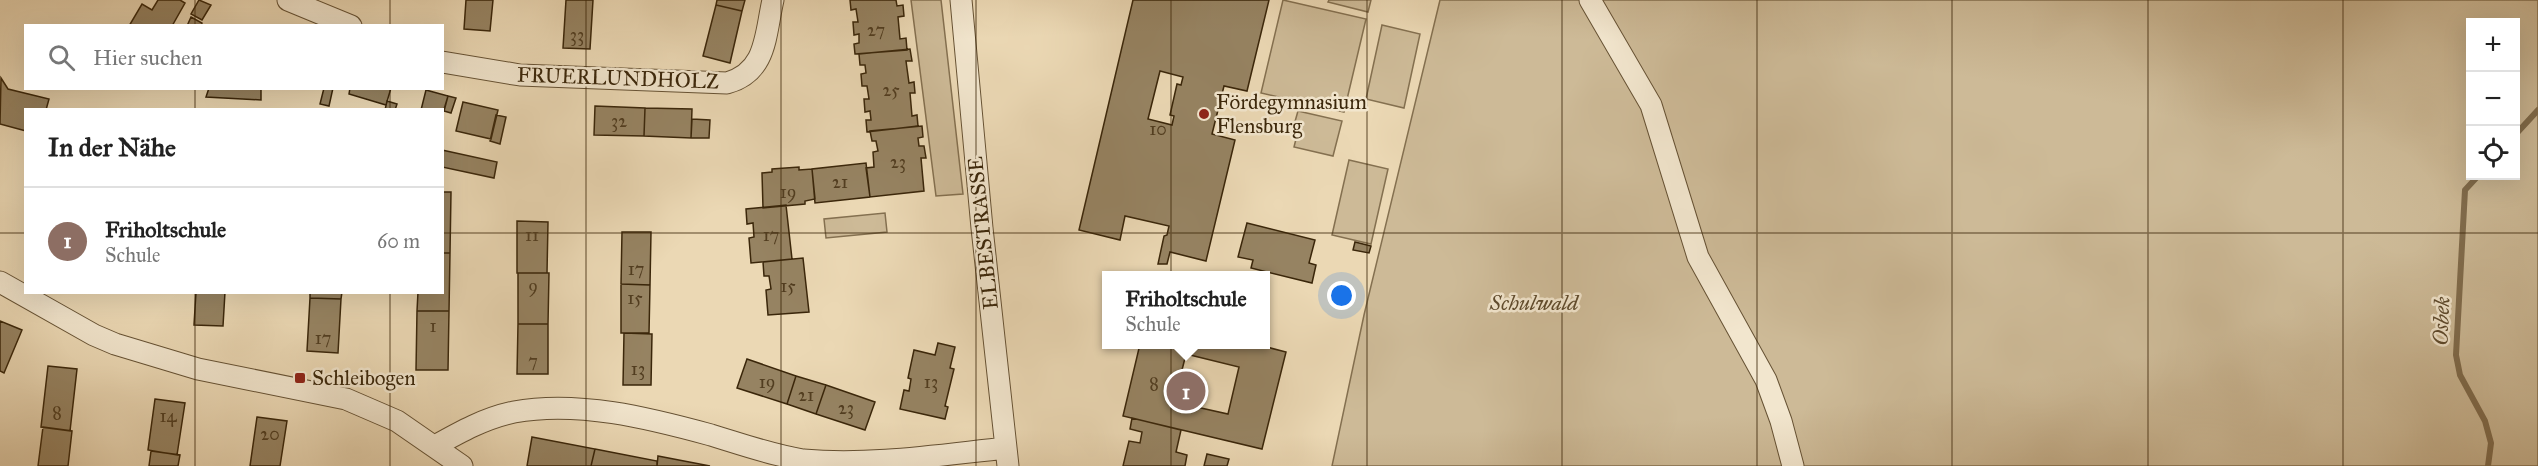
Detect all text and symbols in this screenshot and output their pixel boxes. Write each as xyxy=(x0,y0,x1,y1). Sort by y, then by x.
map controls xyxy=(2466,18,2520,180)
button: + xyxy=(2466,18,2520,72)
house number: 27 xyxy=(867,19,885,41)
search box xyxy=(24,24,444,90)
house number: 33 xyxy=(570,24,584,46)
icon: search xyxy=(45,41,78,74)
text: Hier suchen xyxy=(93,44,202,71)
street label: FRUERLUNDHOLZ xyxy=(516,61,720,95)
button: − xyxy=(2466,72,2520,126)
house number: 25 xyxy=(882,79,900,101)
place label: Fördegymnasium Flensburg xyxy=(1216,89,1367,139)
marker: Fördegymnasium Flensburg xyxy=(1197,107,1211,121)
house number: 32 xyxy=(611,110,627,132)
house number: 10 xyxy=(1149,118,1167,140)
button: locate xyxy=(2466,126,2520,180)
text: In der Nähe xyxy=(48,131,176,163)
house number: 23 xyxy=(890,151,906,173)
street label: ELBESTRASSE xyxy=(962,155,1004,311)
house number: 21 xyxy=(832,171,848,193)
house number: 19 xyxy=(780,181,796,203)
text: Friholtschule xyxy=(105,216,226,243)
house number: 11 xyxy=(525,224,539,246)
house number: 17 xyxy=(763,224,779,246)
text: 1 xyxy=(64,229,71,253)
text: 60 m xyxy=(377,229,420,253)
text: Schule xyxy=(105,243,160,267)
house number: 17 xyxy=(628,258,644,280)
popup xyxy=(1102,271,1270,349)
house number: 9 xyxy=(528,275,538,297)
house number: 15 xyxy=(780,275,796,297)
your location xyxy=(1327,281,1356,310)
text: Friholtschule xyxy=(1125,285,1247,312)
house number: 15 xyxy=(627,287,643,309)
park label: Schulwald xyxy=(1489,290,1580,316)
water label: Osbek xyxy=(2426,296,2456,346)
text: Schule xyxy=(1125,312,1181,336)
house number: 1 xyxy=(429,315,437,337)
house number: 17 xyxy=(315,327,331,349)
house number: 7 xyxy=(528,350,538,372)
house number: 13 xyxy=(631,358,645,380)
place label: Schleibogen xyxy=(312,365,416,391)
pin: 1 xyxy=(1166,368,1206,414)
marker: Schleibogen xyxy=(293,371,307,385)
house number: 19 xyxy=(759,371,775,393)
house number: 13 xyxy=(924,371,938,393)
house number: 8 xyxy=(1149,373,1159,395)
house number: 21 xyxy=(798,384,814,406)
house number: 23 xyxy=(838,397,854,419)
house number: 8 xyxy=(52,402,62,424)
house number: 14 xyxy=(159,405,178,427)
house number: 20 xyxy=(260,423,280,445)

